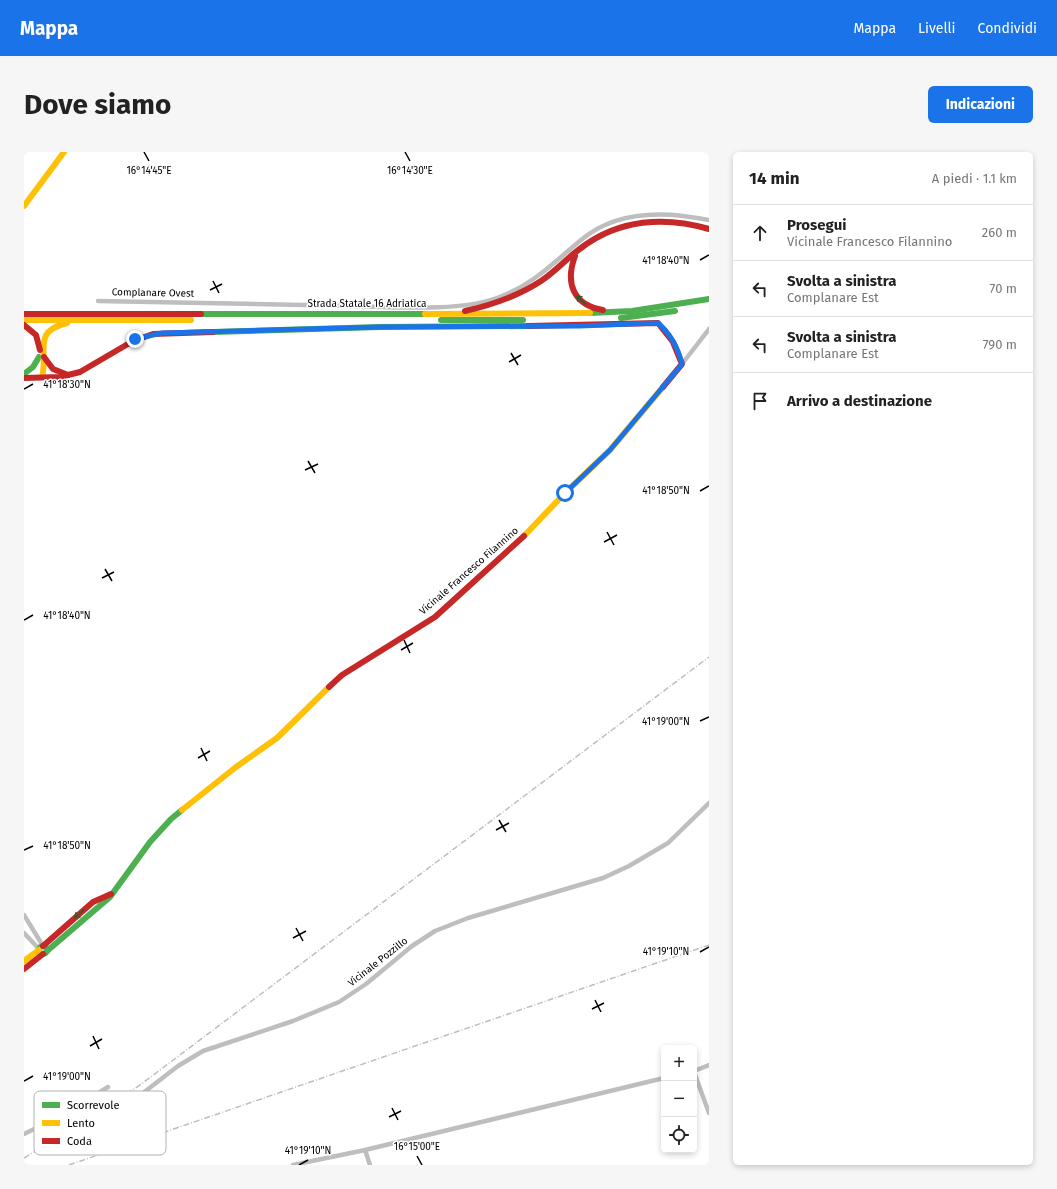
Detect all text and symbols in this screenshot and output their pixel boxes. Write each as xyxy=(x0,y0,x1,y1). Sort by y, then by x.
text: Mappa xyxy=(20,17,78,40)
text: Mappa xyxy=(853,20,896,37)
text: Livelli xyxy=(918,20,956,37)
text: Condividi xyxy=(978,20,1037,37)
button: Indicazioni xyxy=(928,86,1033,123)
text: Dove siamo xyxy=(24,88,171,121)
text: 16°14'45"E xyxy=(127,165,172,177)
text: 16°14'30"E xyxy=(387,165,433,177)
text: 14 min xyxy=(749,168,800,189)
text: A piedi · 1.1 km xyxy=(932,171,1017,186)
text: Prosegui xyxy=(787,216,846,234)
icon: ahead xyxy=(749,222,771,244)
text: 260 m xyxy=(982,225,1017,240)
text: Vicinale Francesco Filannino xyxy=(787,234,952,249)
text: 41°18'40"N xyxy=(642,255,690,267)
text: Svolta a sinistra xyxy=(787,272,897,290)
icon: left xyxy=(749,278,771,300)
text: 70 m xyxy=(990,281,1017,296)
street label: Complanare Ovest xyxy=(112,286,195,300)
text: Complanare Est xyxy=(787,290,879,305)
one-way arrow xyxy=(576,296,586,305)
street label: Strada Statale 16 Adriatica xyxy=(307,298,427,310)
text: Svolta a sinistra xyxy=(787,328,897,346)
route end xyxy=(126,330,144,348)
icon: left xyxy=(749,334,771,356)
text: 790 m xyxy=(983,337,1017,352)
text: Complanare Est xyxy=(787,346,879,361)
text: 41°18'30"N xyxy=(43,379,91,391)
icon: arrive xyxy=(749,390,771,412)
text: Arrivo a destinazione xyxy=(787,392,932,410)
route start xyxy=(556,484,574,502)
text: 41°18'50"N xyxy=(642,485,690,497)
street label: Vicinale Francesco Filannino xyxy=(417,525,521,617)
text: 41°18'40"N xyxy=(43,610,91,622)
text: 41°19'00"N xyxy=(642,716,690,728)
text: 41°18'50"N xyxy=(43,840,91,852)
one-way arrow xyxy=(74,910,84,919)
street label: Vicinale Pozzillo xyxy=(346,935,410,989)
text: 41°19'10"N xyxy=(643,946,689,958)
map controls xyxy=(661,1045,697,1153)
button: + xyxy=(661,1045,697,1081)
text: 41°19'00"N xyxy=(43,1071,91,1083)
button: − xyxy=(661,1081,697,1117)
legend xyxy=(34,1091,166,1155)
text: Scorrevole xyxy=(67,1099,120,1112)
text: Lento xyxy=(67,1117,95,1130)
button: locate xyxy=(661,1117,697,1153)
text: Coda xyxy=(67,1135,92,1148)
text: 16°15'00"E xyxy=(394,1141,440,1153)
text: 41°19'10"N xyxy=(285,1145,331,1157)

